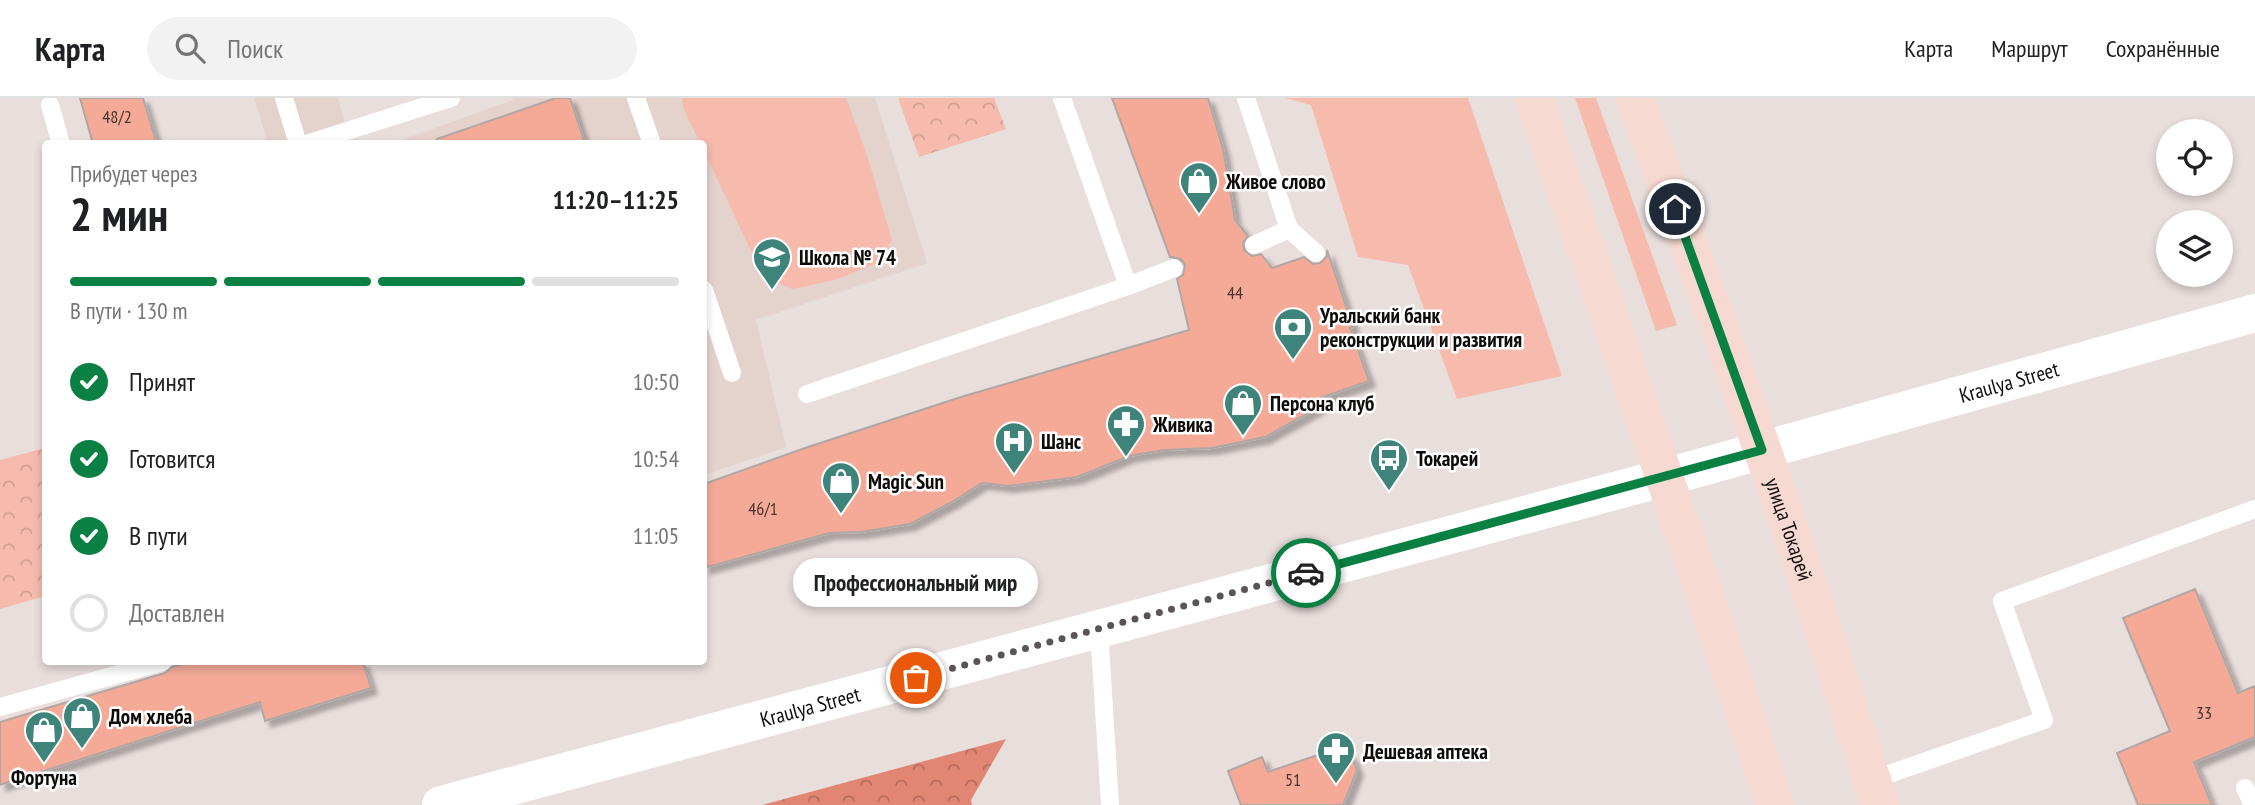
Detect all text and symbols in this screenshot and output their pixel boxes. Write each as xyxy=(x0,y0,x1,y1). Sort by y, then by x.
search box xyxy=(147,17,637,80)
text: Карта xyxy=(35,27,105,70)
icon: search xyxy=(171,29,209,67)
text: Поиск xyxy=(227,32,283,65)
text: Карта xyxy=(1904,33,1953,64)
text: Маршрут xyxy=(1991,33,2068,64)
text: Сохранённые xyxy=(2106,33,2220,64)
house number: 48/2 xyxy=(102,105,132,128)
map controls xyxy=(2156,119,2233,287)
button: locate xyxy=(2156,119,2233,196)
text: Прибудет через xyxy=(70,159,198,188)
shop icon: Живое слово xyxy=(1178,160,1220,215)
place label: Живое слово xyxy=(1225,168,1326,195)
pin xyxy=(1645,179,1705,239)
text: 11:20–11:25 xyxy=(552,183,679,216)
text: 2 мин xyxy=(70,184,168,244)
icon: home xyxy=(1656,190,1694,228)
button: layers xyxy=(2156,210,2233,287)
school or university icon: Школа № 74 xyxy=(751,236,793,291)
place label: Школа № 74 xyxy=(799,244,896,271)
house number: 44 xyxy=(1227,281,1243,304)
text: В пути · 130 m xyxy=(70,296,187,325)
place label: Уральский банк реконструкции и развития xyxy=(1319,302,1522,353)
bank icon: Уральский банк реконструкции и развития xyxy=(1272,306,1314,361)
street label: Kraulya Street xyxy=(1956,355,2062,408)
icon: check xyxy=(70,363,108,401)
text: Принят xyxy=(129,365,195,398)
text: 10:50 xyxy=(633,367,679,396)
shop icon: Персона клуб xyxy=(1222,382,1264,437)
place label: Персона клуб xyxy=(1270,390,1374,417)
pharmacy icon: Живика xyxy=(1105,403,1147,458)
place label: Живика xyxy=(1152,411,1213,438)
hospital icon: Шанс xyxy=(993,420,1035,475)
place label: Шанс xyxy=(1041,428,1082,455)
bus stop icon: Токарей xyxy=(1368,437,1410,492)
icon: check xyxy=(70,440,108,478)
text: Готовится xyxy=(129,442,215,475)
text: 10:54 xyxy=(633,444,679,473)
place label: Токарей xyxy=(1416,445,1478,472)
shop icon: Magic Sun xyxy=(820,460,862,515)
place label: Magic Sun xyxy=(868,468,944,495)
street label: улица Токарей xyxy=(1760,474,1819,584)
house number: 46/1 xyxy=(748,497,778,520)
icon: check xyxy=(70,517,108,555)
text: В пути xyxy=(129,519,188,552)
text: 11:05 xyxy=(633,521,679,550)
courier xyxy=(1271,538,1341,608)
icon: car xyxy=(1287,554,1325,592)
callout: Профессиональный мир xyxy=(794,559,1038,608)
text: Профессиональный мир xyxy=(814,568,1017,597)
text: Доставлен xyxy=(129,596,225,629)
pin xyxy=(886,648,946,708)
icon: bag xyxy=(897,659,935,697)
street label: Kraulya Street xyxy=(757,680,863,733)
shop icon: Дом хлеба xyxy=(61,695,103,750)
house number: 33 xyxy=(2196,701,2212,724)
place label: Дом хлеба xyxy=(109,703,193,730)
shop icon: Фортуна xyxy=(23,709,65,764)
pharmacy icon: Дешевая аптека xyxy=(1315,730,1357,785)
place label: Дешевая аптека xyxy=(1363,738,1488,765)
place label: Фортуна xyxy=(11,764,77,791)
house number: 51 xyxy=(1285,768,1301,791)

